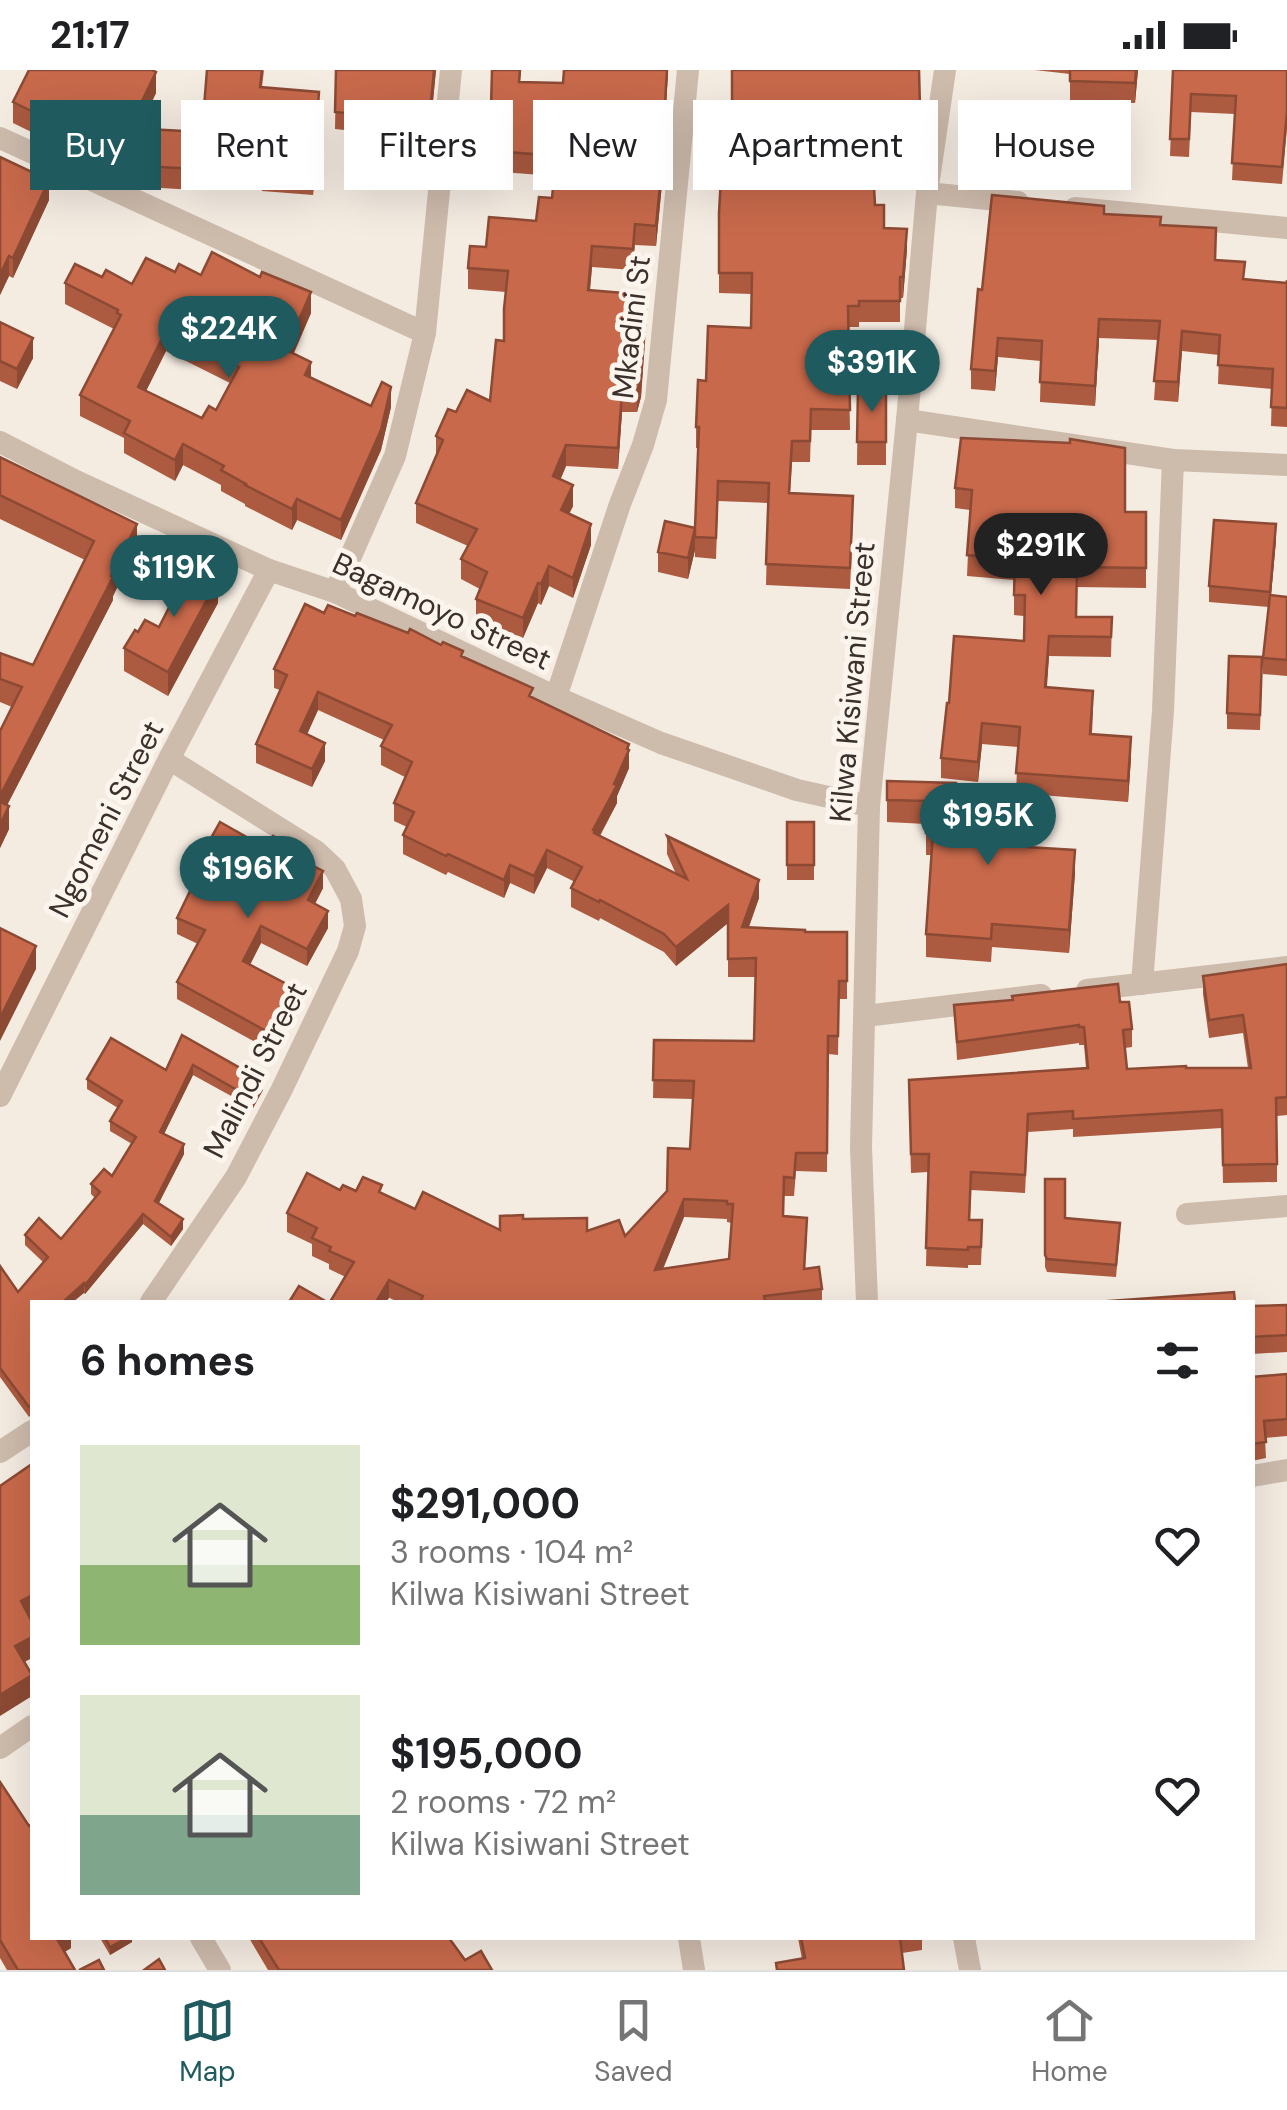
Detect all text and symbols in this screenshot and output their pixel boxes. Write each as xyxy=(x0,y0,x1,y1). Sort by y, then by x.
text: 21:17 xyxy=(50,10,130,60)
chip: Buy xyxy=(30,100,161,190)
chip: Rent xyxy=(181,100,324,190)
chip: Filters xyxy=(344,100,513,190)
chip: New xyxy=(533,100,673,190)
chip: Apartment xyxy=(693,100,938,190)
chip: House xyxy=(958,100,1131,190)
street label: Mkadini St xyxy=(603,253,659,401)
pin: $224K xyxy=(159,296,299,381)
text: $224K xyxy=(180,307,278,349)
pin: $391K xyxy=(802,330,942,415)
text: $391K xyxy=(827,341,917,383)
pin: $291K xyxy=(971,513,1111,598)
text: $291K xyxy=(996,524,1086,566)
pin: $119K xyxy=(104,535,244,620)
street label: Kilwa Kisiwani Street xyxy=(820,540,884,824)
street label: Bagamoyo Street xyxy=(326,543,558,679)
text: $119K xyxy=(132,546,216,588)
street label: Ngomeni Street xyxy=(40,714,172,924)
pin: $195K xyxy=(918,783,1058,868)
text: $195K xyxy=(942,794,1034,836)
pin: $196K xyxy=(178,836,318,921)
text: $196K xyxy=(202,847,294,889)
street label: Malindi Street xyxy=(194,976,316,1164)
text: 6 homes xyxy=(80,1333,255,1388)
icon: filters xyxy=(1150,1333,1205,1388)
text: $291,000 xyxy=(390,1476,580,1531)
icon: home xyxy=(160,1485,280,1605)
icon: heart xyxy=(1150,1518,1205,1573)
text: 3 rooms · 104 m² xyxy=(390,1531,633,1573)
text: Kilwa Kisiwani Street xyxy=(390,1573,690,1615)
text: $195,000 xyxy=(390,1726,583,1781)
icon: home xyxy=(160,1735,280,1855)
icon: heart xyxy=(1150,1768,1205,1823)
text: 2 rooms · 72 m² xyxy=(390,1781,616,1823)
text: Kilwa Kisiwani Street xyxy=(390,1823,690,1865)
tab: Map xyxy=(179,1993,236,2090)
tab: Saved xyxy=(594,1993,673,2090)
tab: Home xyxy=(1031,1993,1108,2090)

